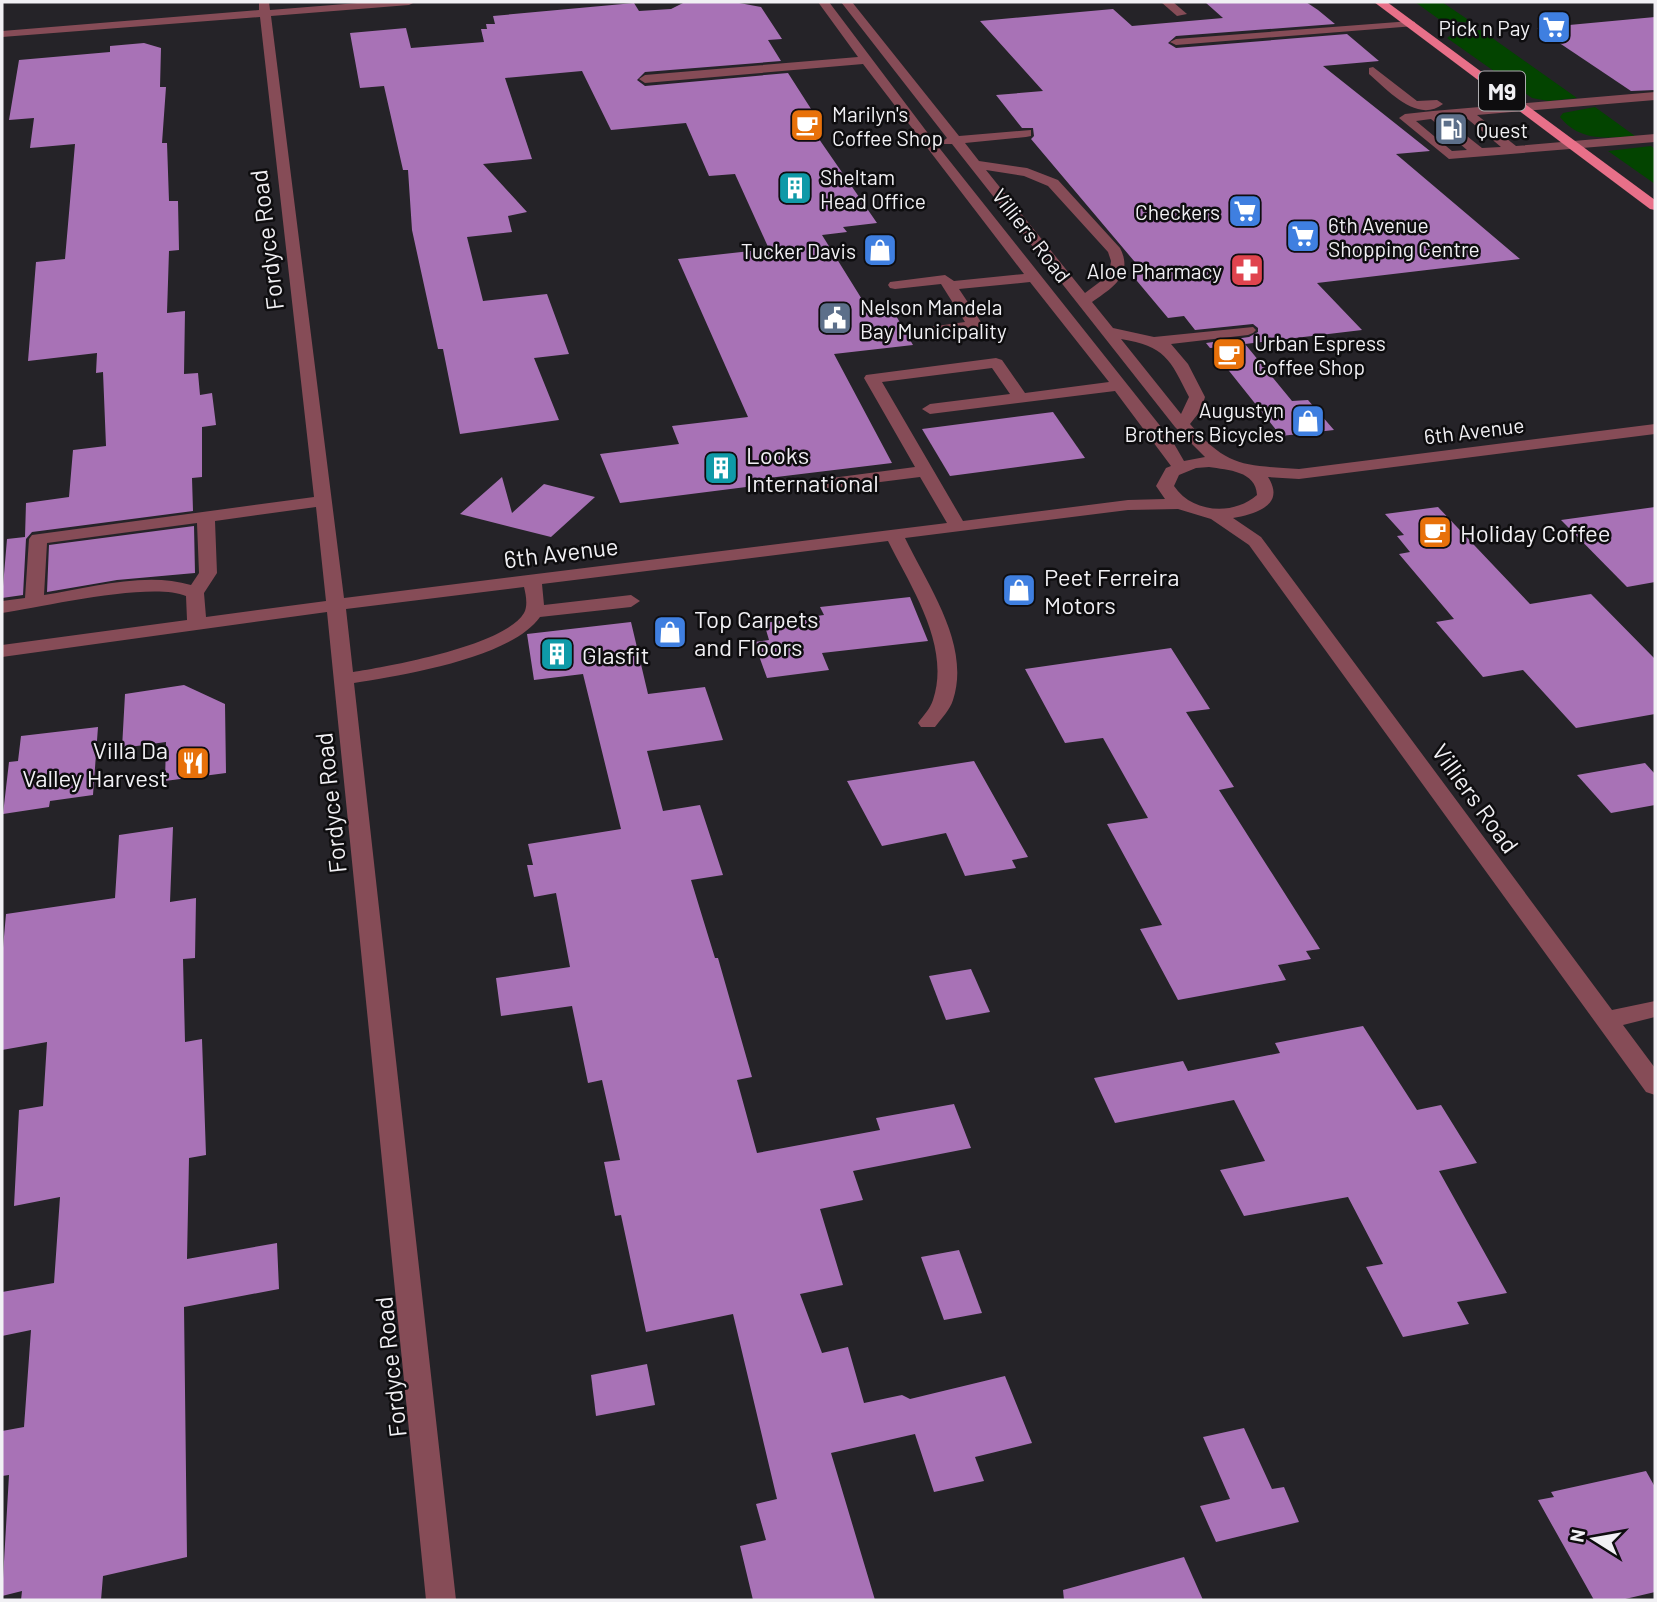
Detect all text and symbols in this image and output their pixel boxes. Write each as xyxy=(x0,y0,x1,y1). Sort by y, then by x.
supermarket icon: Pick n Pay xyxy=(1535,8,1573,46)
place label: Pick n Pay xyxy=(1438,15,1530,40)
road number: M9 xyxy=(1479,72,1525,110)
place label: Marilyn's Coffee Shop xyxy=(832,101,943,150)
cafe icon: Marilyn's Coffee Shop xyxy=(788,106,826,144)
fuel station icon: Quest xyxy=(1432,110,1470,148)
place label: Quest xyxy=(1476,117,1528,142)
place label: Sheltam Head Office xyxy=(820,164,926,213)
street label: Fordyce Road xyxy=(243,168,289,312)
building icon: Sheltam Head Office xyxy=(776,169,814,207)
street label: Villiers Road xyxy=(988,183,1076,287)
supermarket icon: Checkers xyxy=(1226,192,1264,230)
place label: Checkers xyxy=(1135,199,1220,224)
place label: 6th Avenue Shopping Centre xyxy=(1328,212,1480,261)
supermarket icon: 6th Avenue Shopping Centre xyxy=(1284,217,1322,255)
shop icon: Tucker Davis xyxy=(861,231,899,269)
place label: Tucker Davis xyxy=(741,238,856,263)
pharmacy icon: Aloe Pharmacy xyxy=(1228,251,1266,289)
place label: Aloe Pharmacy xyxy=(1087,258,1222,283)
place label: Nelson Mandela Bay Municipality xyxy=(860,294,1007,343)
public building icon: Nelson Mandela Bay Municipality xyxy=(816,299,854,337)
place label: Urban Espress Coffee Shop xyxy=(1254,330,1386,379)
cafe icon: Urban Espress Coffee Shop xyxy=(1210,335,1248,373)
place label: Augustyn Brothers Bicycles xyxy=(1125,397,1284,446)
shop icon: Augustyn Brothers Bicycles xyxy=(1289,402,1327,440)
street label: 6th Avenue xyxy=(1422,411,1526,449)
place label: Looks International xyxy=(746,440,879,497)
building icon: Looks International xyxy=(702,449,740,487)
cafe icon: Holiday Coffee xyxy=(1416,513,1454,551)
place label: Holiday Coffee xyxy=(1460,518,1611,547)
street label: 6th Avenue xyxy=(502,531,620,573)
place label: Peet Ferreira Motors xyxy=(1044,562,1179,619)
shop icon: Peet Ferreira Motors xyxy=(1000,571,1038,609)
place label: Top Carpets and Floors xyxy=(694,604,819,661)
shop icon: Top Carpets and Floors xyxy=(651,613,689,651)
building icon: Glasfit xyxy=(538,635,576,673)
place label: Glasfit xyxy=(582,640,649,669)
street label: Fordyce Road xyxy=(308,731,352,875)
place label: Villa Da Valley Harvest xyxy=(22,735,168,792)
street label: Villiers Road xyxy=(1427,738,1525,858)
restaurant icon: Villa Da Valley Harvest xyxy=(174,744,212,782)
street label: Fordyce Road xyxy=(368,1295,412,1439)
north arrow xyxy=(1559,1504,1629,1574)
text: N xyxy=(1564,1527,1589,1544)

